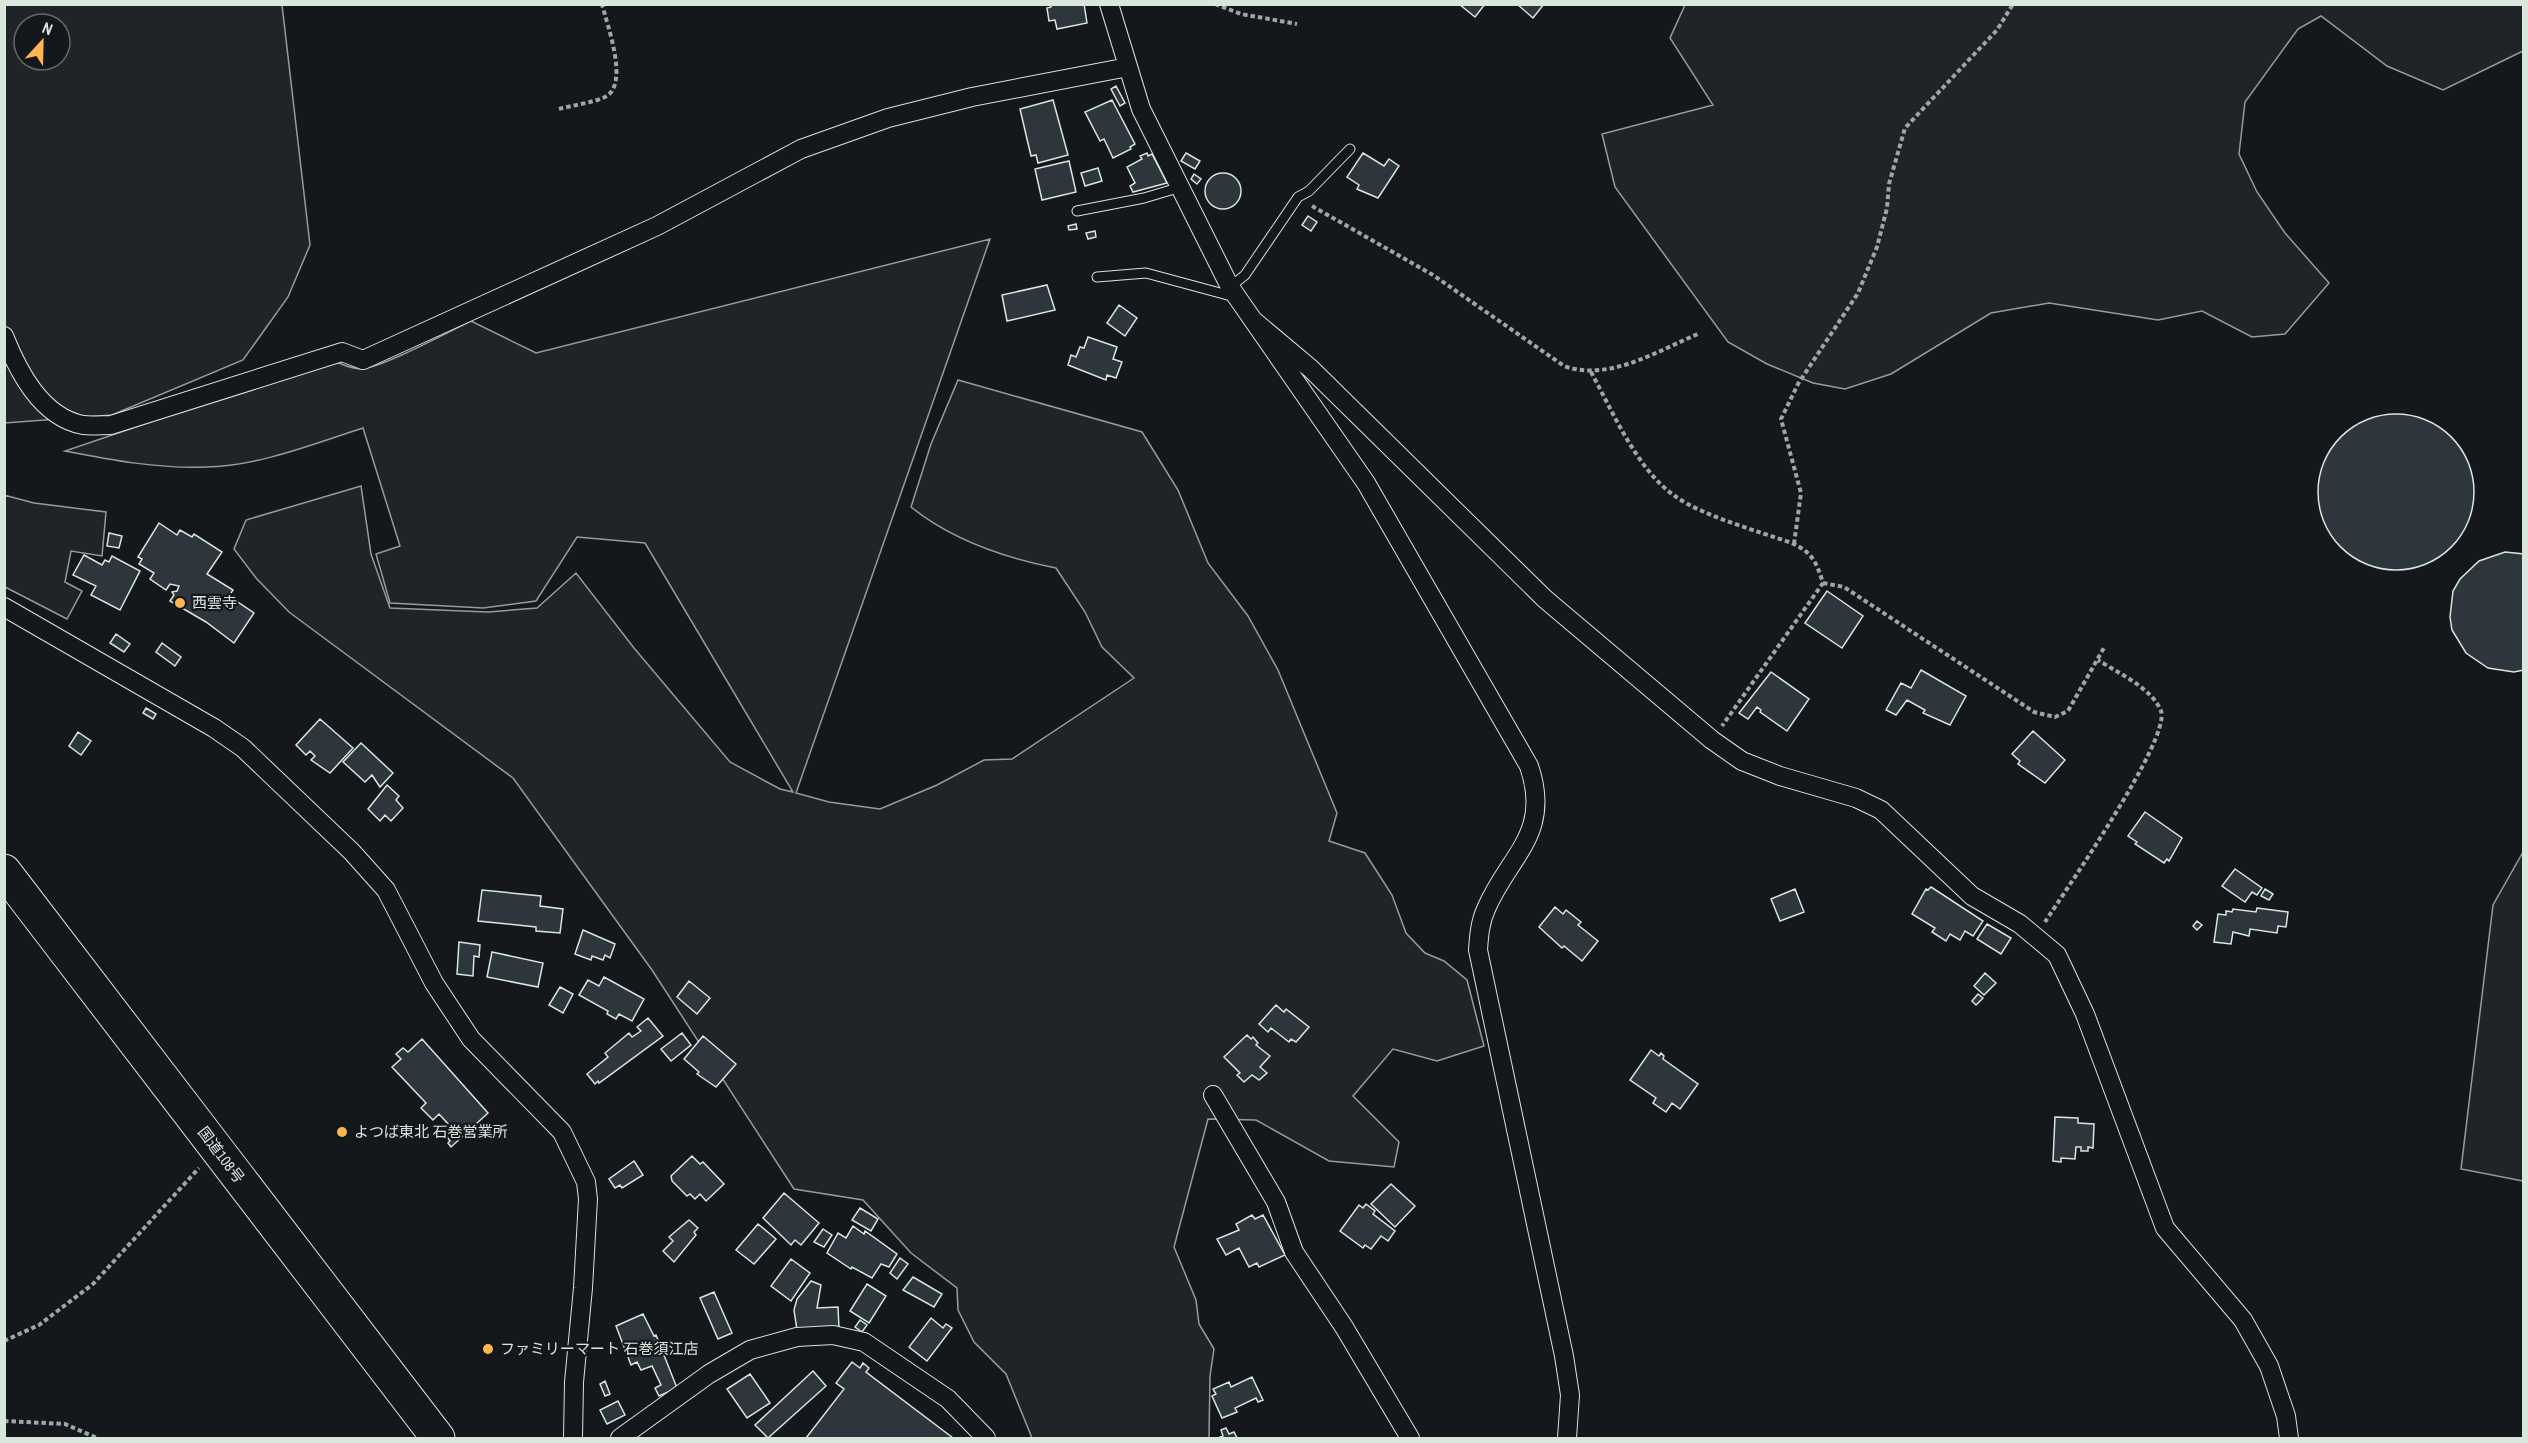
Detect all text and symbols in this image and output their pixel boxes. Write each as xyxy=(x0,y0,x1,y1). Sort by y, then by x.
north arrow xyxy=(12,12,72,72)
text: N xyxy=(39,16,56,40)
place label: 西雲寺 xyxy=(192,592,237,613)
marker: 西雲寺 xyxy=(173,596,187,610)
place label: よつば東北 石巻営業所 xyxy=(354,1121,507,1142)
street label: 国道108号 xyxy=(193,1122,250,1187)
marker: よつば東北 石巻営業所 xyxy=(335,1125,349,1139)
place label: ファミリーマート 石巻須江店 xyxy=(500,1338,698,1359)
marker: ファミリーマート 石巻須江店 xyxy=(481,1342,495,1356)

